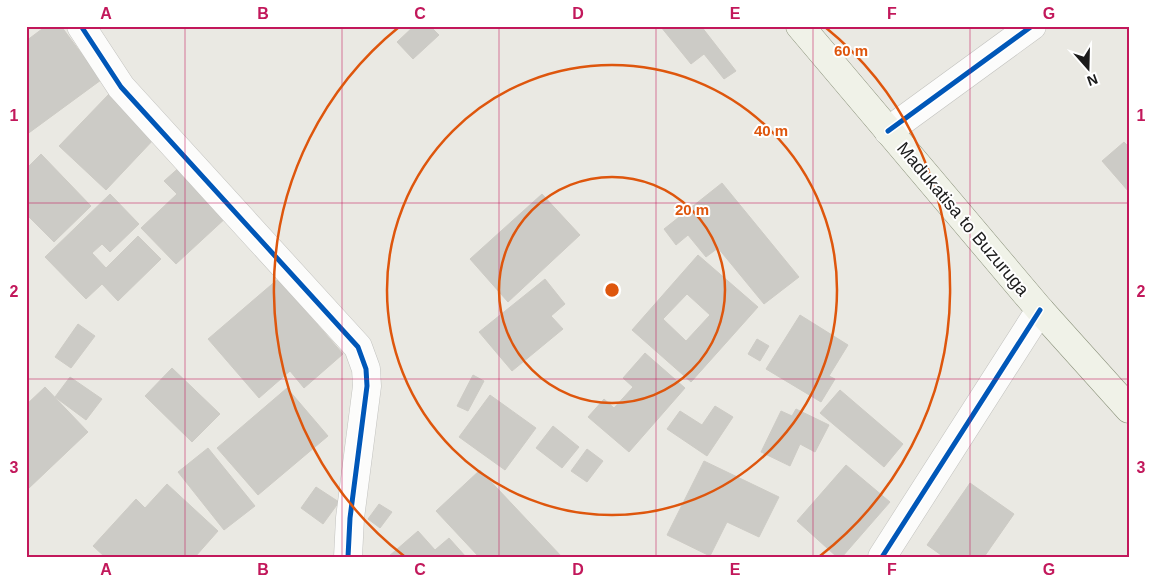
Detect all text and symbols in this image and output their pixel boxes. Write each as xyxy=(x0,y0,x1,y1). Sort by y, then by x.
text: A xyxy=(100,5,112,22)
text: B xyxy=(257,5,269,22)
text: C xyxy=(414,5,426,22)
text: D xyxy=(572,5,584,22)
text: E xyxy=(730,5,741,22)
text: F xyxy=(887,5,897,22)
text: G xyxy=(1043,5,1055,22)
text: 60 m xyxy=(834,42,868,59)
north arrow xyxy=(1062,42,1112,92)
text: N xyxy=(1085,71,1100,89)
text: 1 xyxy=(10,107,19,124)
text: 1 xyxy=(1137,107,1146,124)
text: 40 m xyxy=(754,122,788,139)
street label: Madukatisa to Buzuruga xyxy=(893,138,1034,301)
text: 20 m xyxy=(675,201,709,218)
centre of rings xyxy=(603,281,621,299)
text: 2 xyxy=(10,283,19,300)
text: 2 xyxy=(1137,283,1146,300)
text: 3 xyxy=(10,459,19,476)
text: 3 xyxy=(1137,459,1146,476)
text: A xyxy=(100,561,112,578)
text: B xyxy=(257,561,269,578)
text: C xyxy=(414,561,426,578)
text: D xyxy=(572,561,584,578)
text: E xyxy=(730,561,741,578)
text: F xyxy=(887,561,897,578)
text: G xyxy=(1043,561,1055,578)

